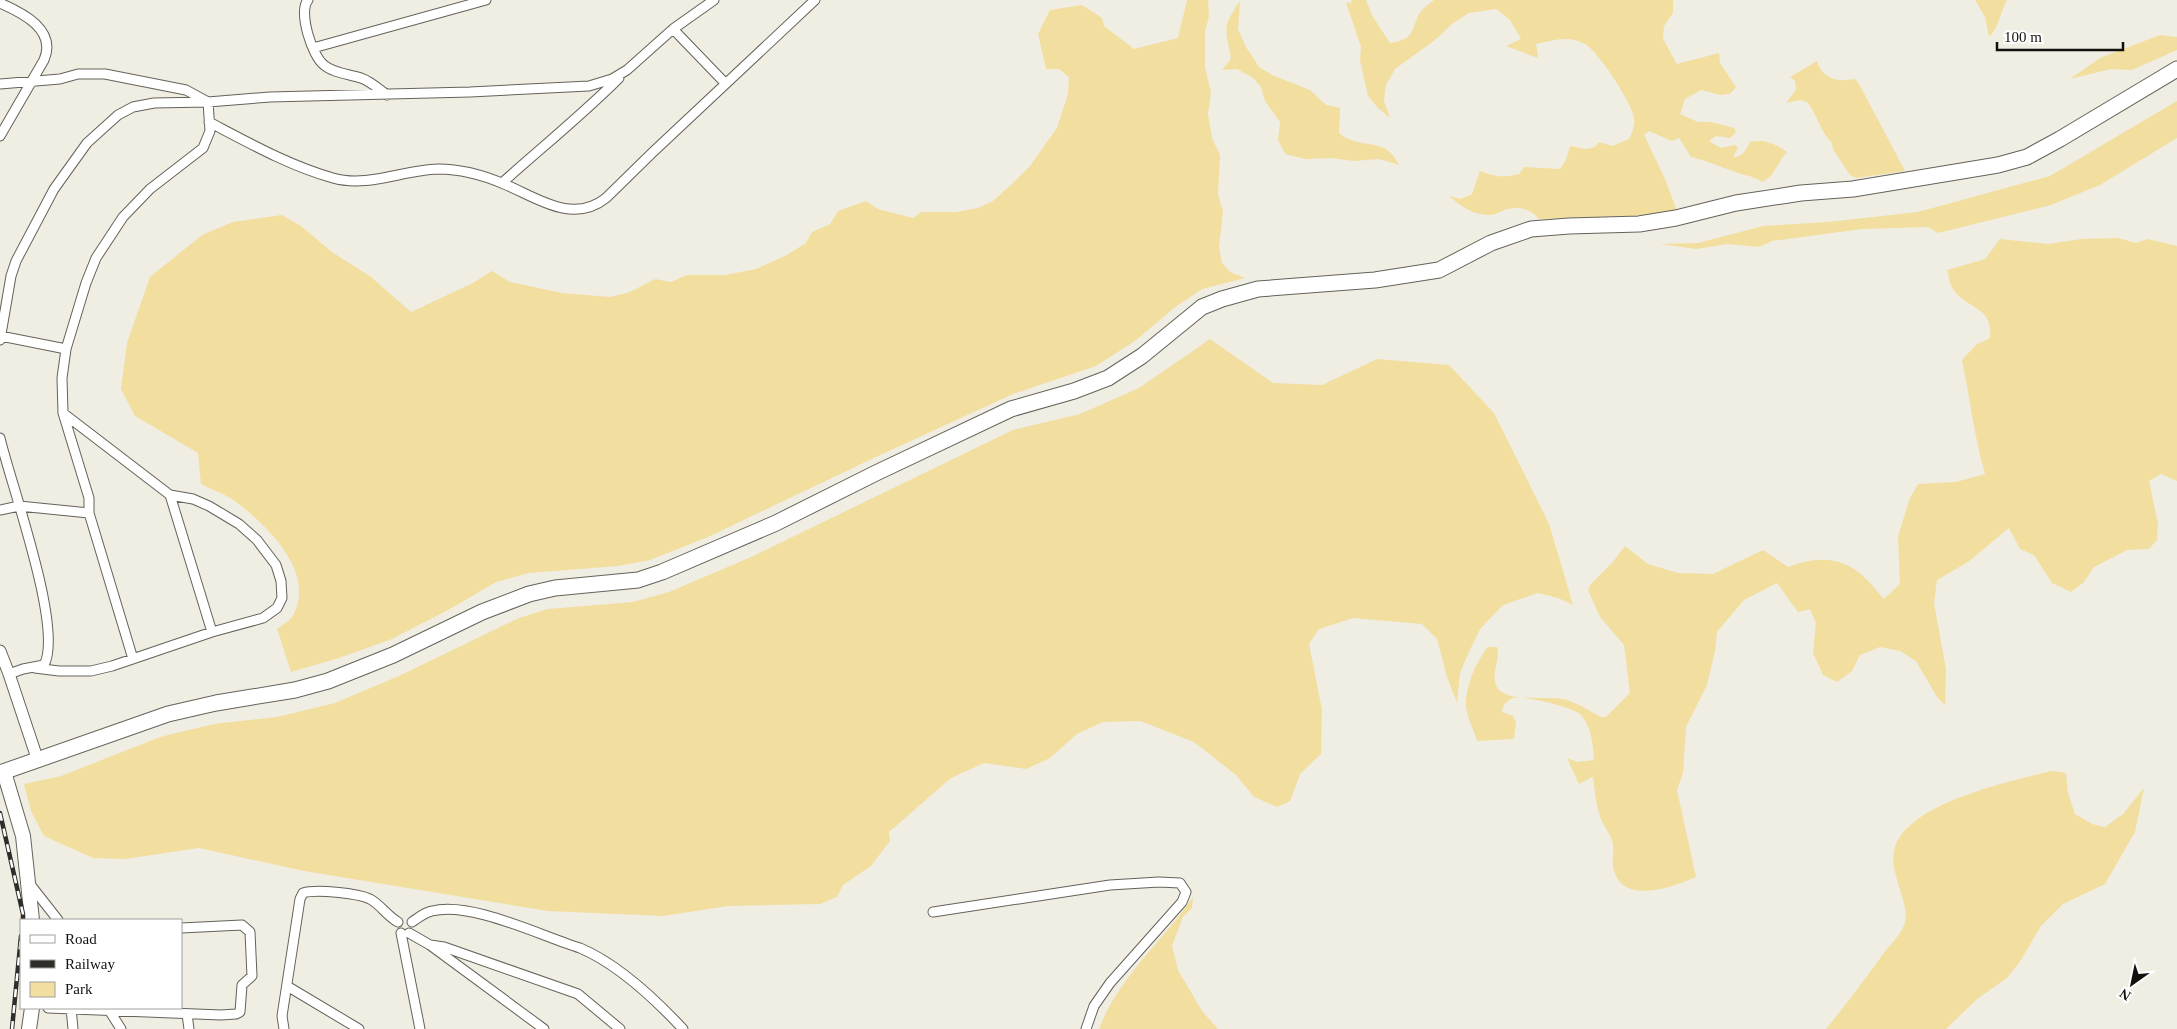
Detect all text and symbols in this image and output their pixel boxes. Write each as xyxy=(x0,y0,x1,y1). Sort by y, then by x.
scale bar xyxy=(1997,20,2123,52)
text: 100 m xyxy=(2004,29,2042,45)
legend xyxy=(20,919,182,1009)
text: Road xyxy=(65,931,97,947)
text: Railway xyxy=(65,956,115,972)
north arrow xyxy=(2107,959,2157,1009)
text: Park xyxy=(65,981,93,997)
text: N xyxy=(2117,985,2134,1004)

